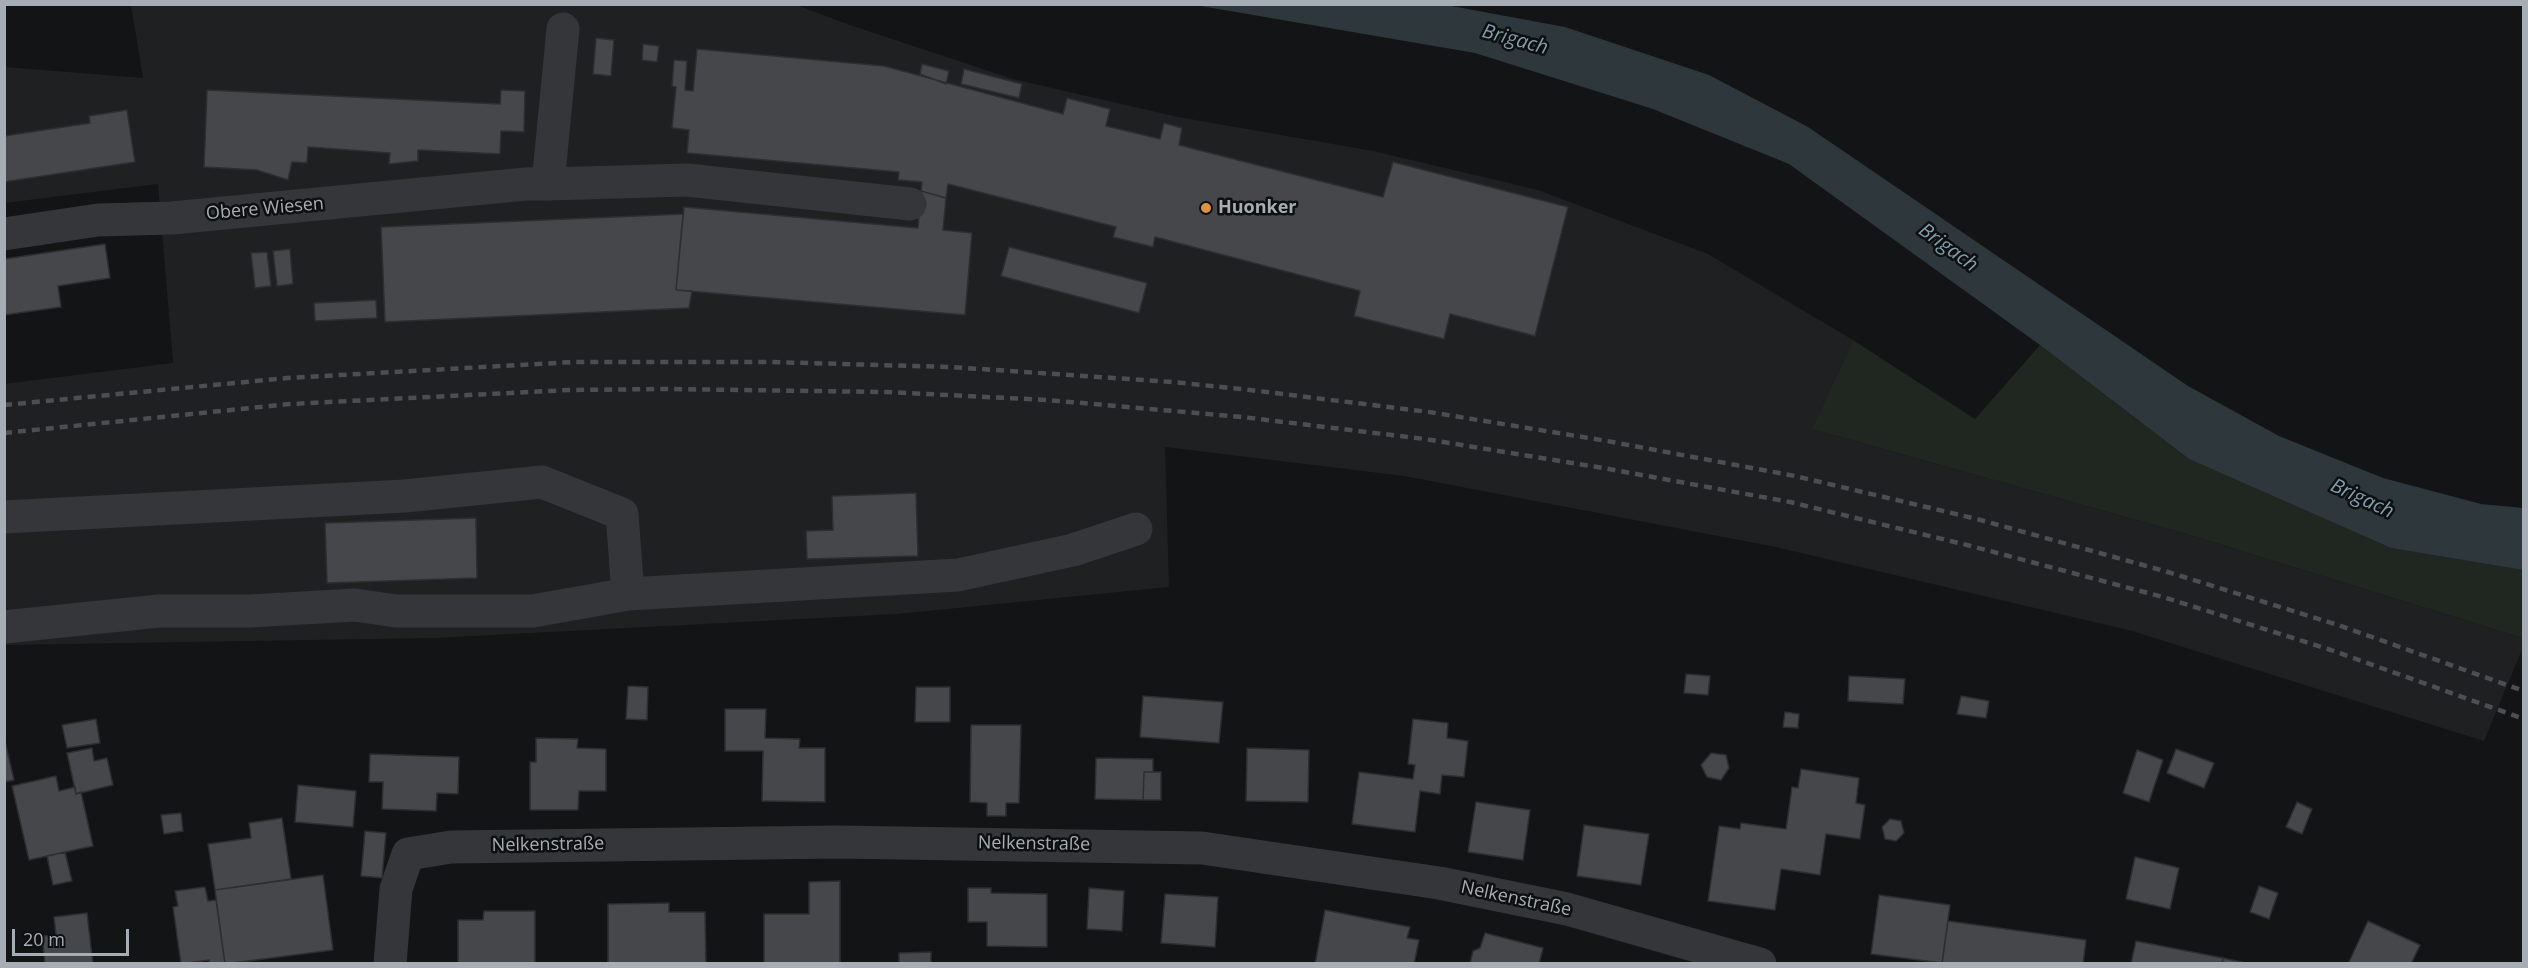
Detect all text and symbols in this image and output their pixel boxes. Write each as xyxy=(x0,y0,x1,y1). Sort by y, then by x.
water label: Brigach xyxy=(1479,20,1551,60)
street label: Obere Wiesen xyxy=(205,193,325,225)
place label: Huonker xyxy=(1218,197,1297,219)
marker: Huonker xyxy=(1199,201,1213,215)
water label: Brigach xyxy=(1914,219,1982,277)
water label: Brigach xyxy=(2326,474,2398,524)
street label: Nelkenstraße xyxy=(978,832,1090,856)
street label: Nelkenstraße xyxy=(492,833,604,857)
street label: Nelkenstraße xyxy=(1459,877,1573,921)
scale bar xyxy=(15,917,132,955)
text: 20 m xyxy=(23,927,65,951)

